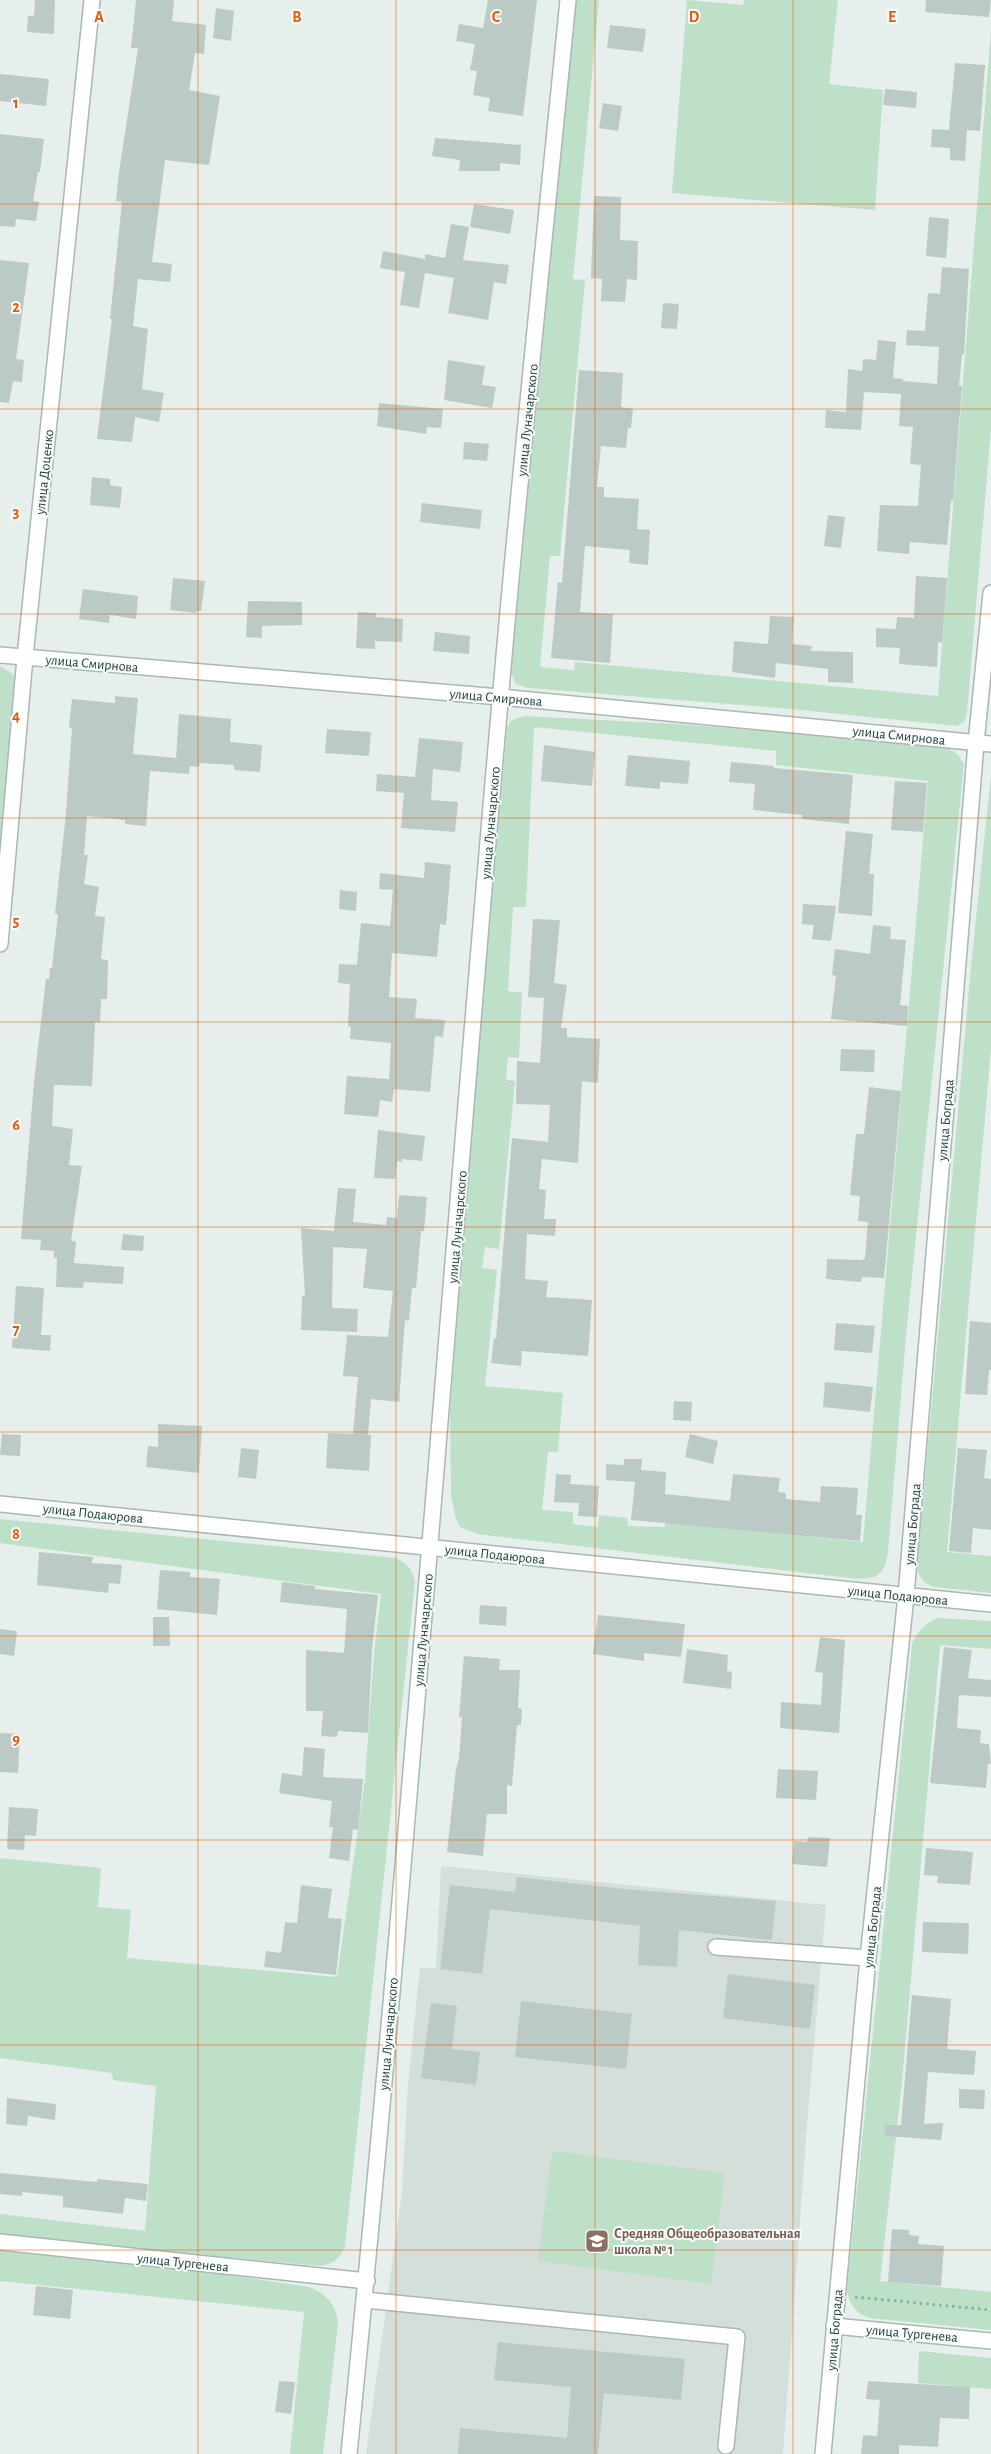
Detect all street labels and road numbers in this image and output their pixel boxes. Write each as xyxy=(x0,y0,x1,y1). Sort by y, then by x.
street label: улица Луначарского xyxy=(515,363,541,478)
street label: улица Доценко xyxy=(33,429,56,516)
street label: улица Смирнова xyxy=(44,653,139,675)
street label: улица Смирнова xyxy=(448,687,543,709)
street label: улица Смирнова xyxy=(851,724,947,748)
street label: улица Луначарского xyxy=(479,766,503,881)
street label: улица Бограда xyxy=(935,1078,957,1163)
street label: улица Луначарского xyxy=(446,1170,470,1285)
street label: улица Бограда xyxy=(902,1482,924,1567)
street label: улица Подаюрова xyxy=(41,1502,144,1526)
street label: улица Подаюрова xyxy=(443,1543,546,1567)
street label: улица Луначарского xyxy=(412,1573,436,1688)
street label: улица Подаюрова xyxy=(846,1584,949,1608)
street label: улица Бограда xyxy=(862,1885,884,1970)
street label: улица Луначарского xyxy=(377,1977,401,2092)
street label: улица Тургенева xyxy=(135,2251,230,2275)
street label: улица Бограда xyxy=(824,2288,846,2373)
street label: улица Тургенева xyxy=(864,2323,959,2345)

